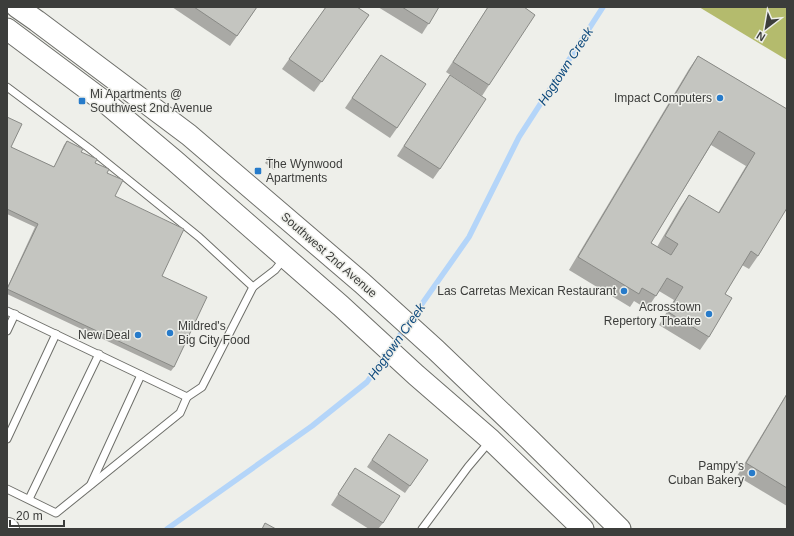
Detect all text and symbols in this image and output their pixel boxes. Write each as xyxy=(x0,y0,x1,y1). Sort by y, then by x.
north arrow xyxy=(746,8,786,48)
water label: Hogtown Creek xyxy=(535,23,597,108)
text: N xyxy=(754,29,767,44)
place label: Mi Apartments @ Southwest 2nd Avenue xyxy=(90,87,213,115)
place label: Impact Computers xyxy=(614,91,712,105)
marker: Impact Computers xyxy=(715,93,725,103)
marker: Mi Apartments @ Southwest 2nd Avenue xyxy=(77,96,87,106)
place label: The Wynwood Apartments xyxy=(266,157,343,185)
marker: The Wynwood Apartments xyxy=(253,166,263,176)
street label: Southwest 2nd Avenue xyxy=(278,210,380,301)
place label: Las Carretas Mexican Restaurant xyxy=(437,284,617,298)
marker: Las Carretas Mexican Restaurant xyxy=(619,286,629,296)
water label: Hogtown Creek xyxy=(365,299,429,382)
place label: Acrosstown Repertory Theatre xyxy=(604,300,701,328)
marker: Acrosstown Repertory Theatre xyxy=(704,309,714,319)
place label: Mildred's Big City Food xyxy=(178,319,250,347)
place label: New Deal xyxy=(78,328,130,342)
marker: Mildred's Big City Food xyxy=(165,328,175,338)
marker: New Deal xyxy=(133,330,143,340)
place label: Pampy's Cuban Bakery xyxy=(668,459,744,487)
marker: Pampy's Cuban Bakery xyxy=(747,468,757,478)
scale bar xyxy=(10,502,64,528)
text: 20 m xyxy=(16,509,43,523)

